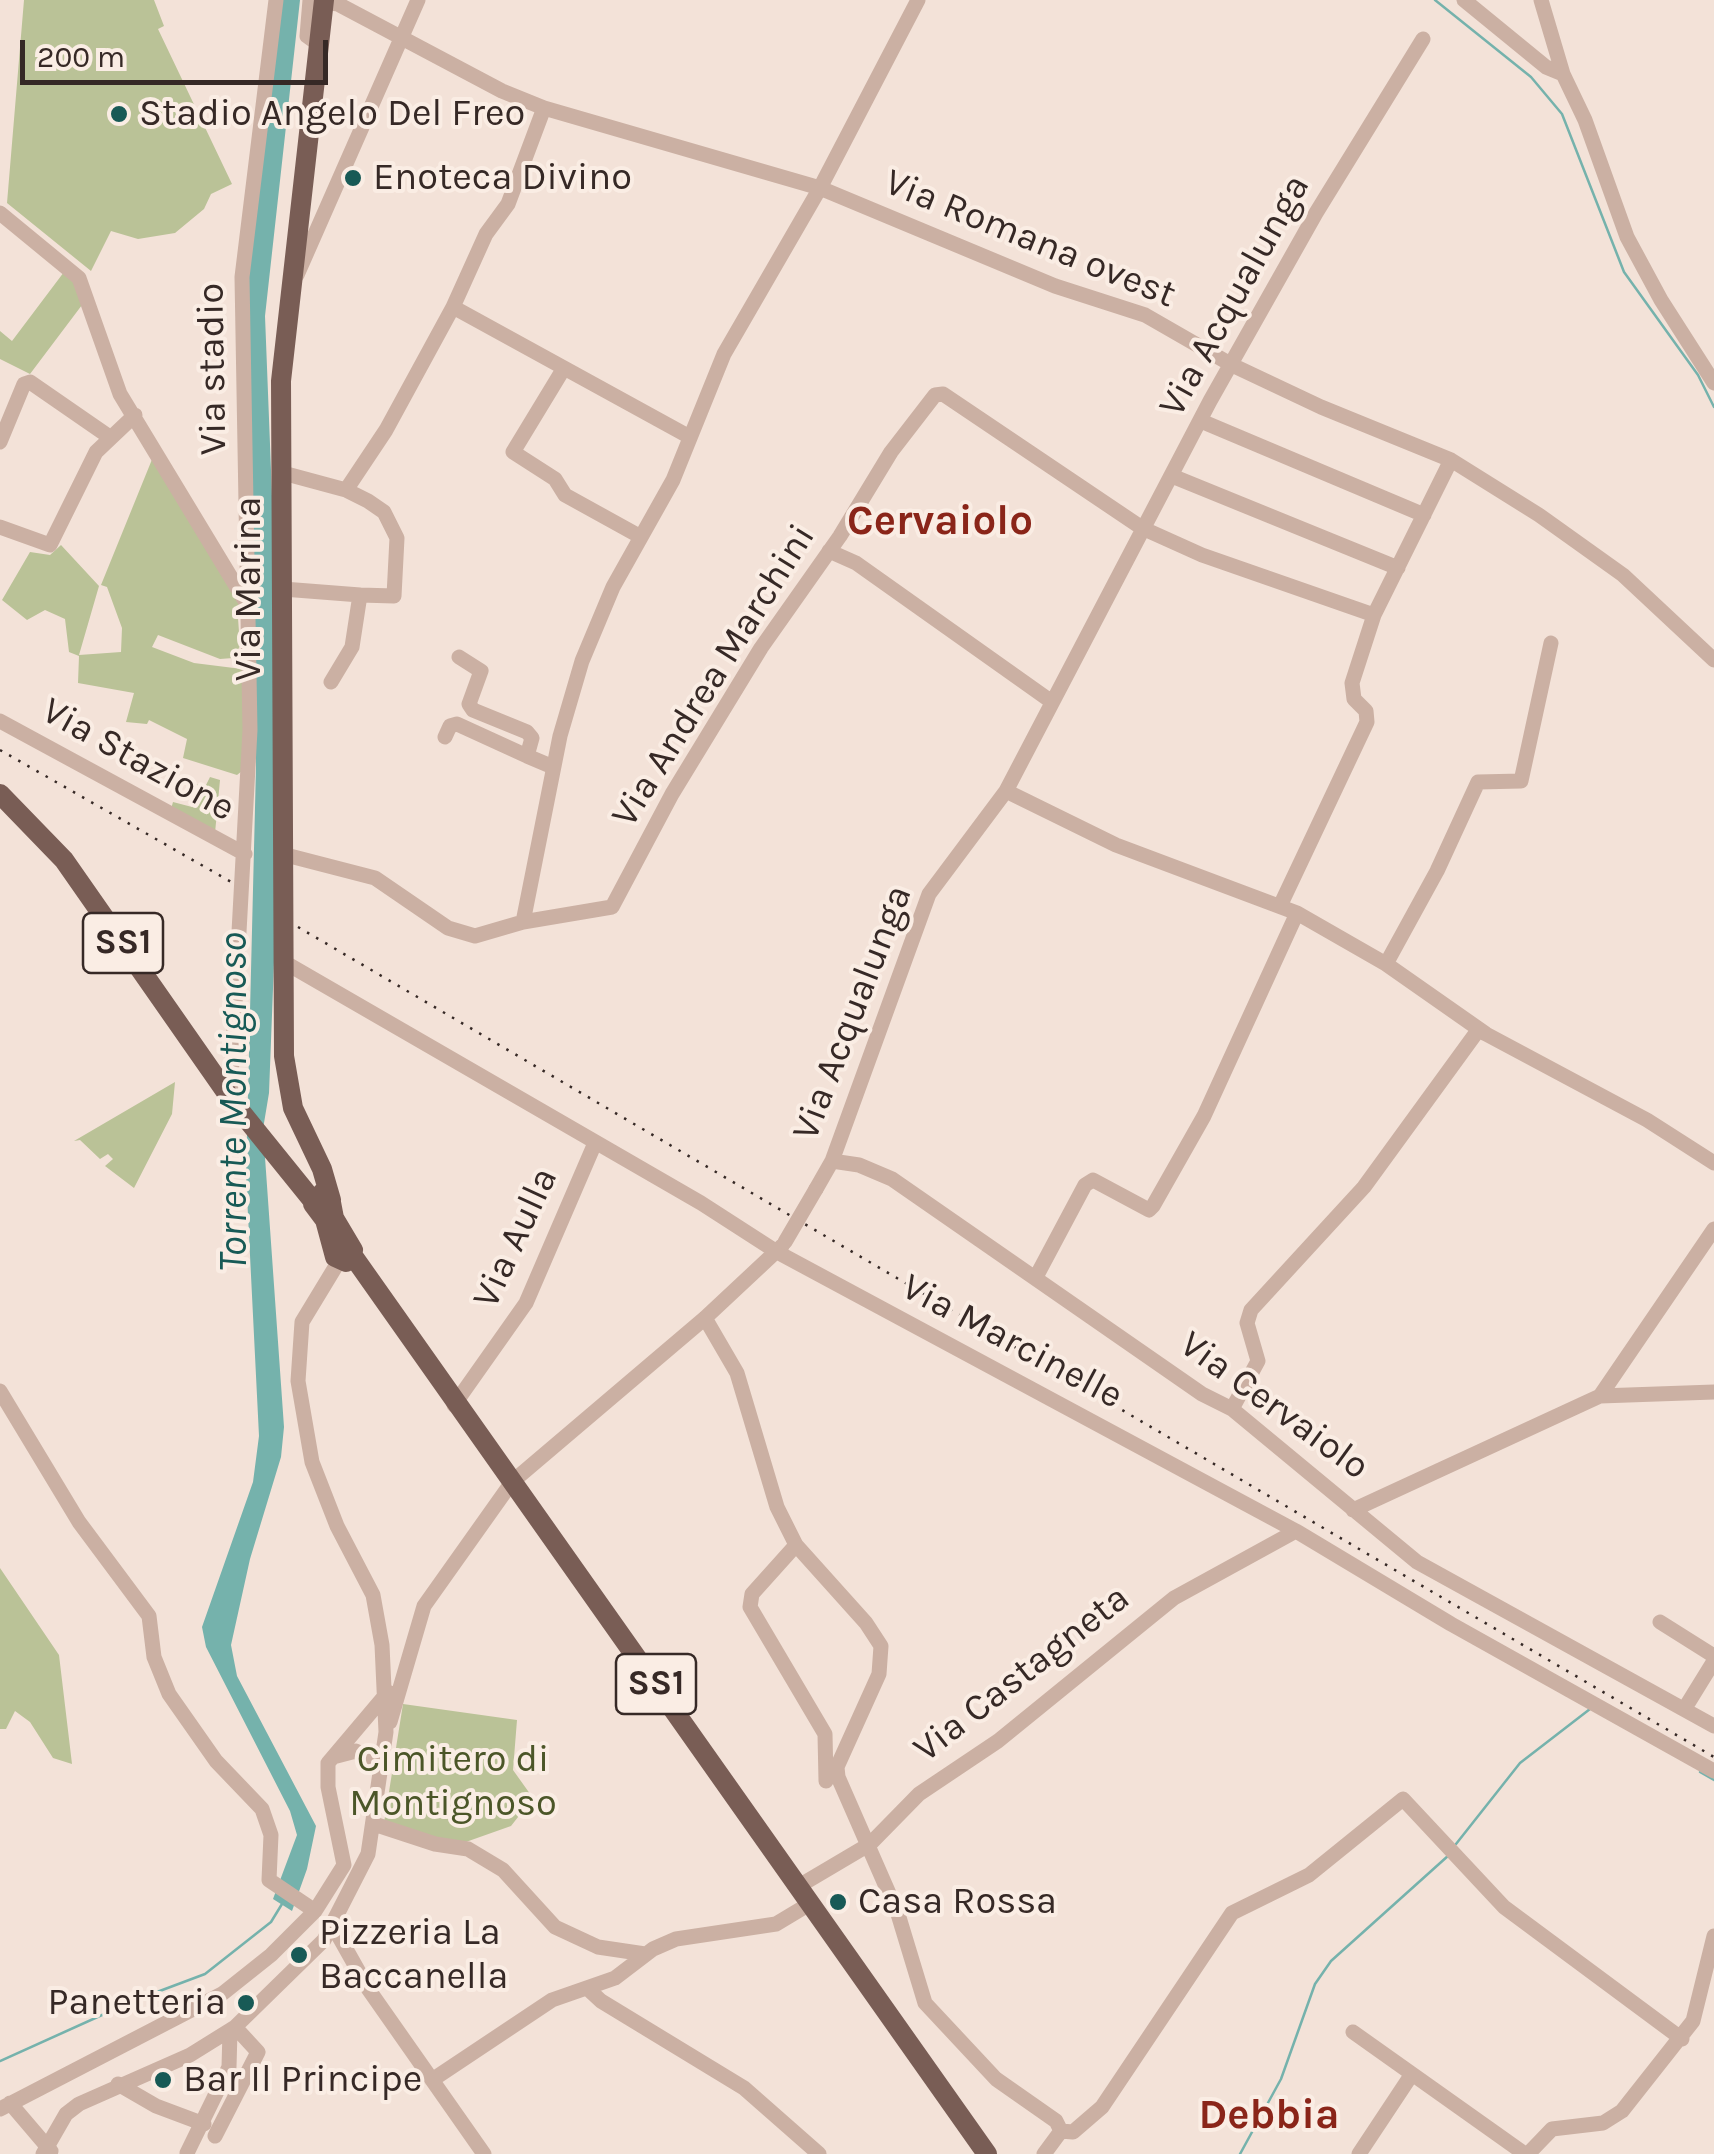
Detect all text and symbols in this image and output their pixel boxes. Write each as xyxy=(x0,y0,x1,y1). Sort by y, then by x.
scale bar xyxy=(25,20,332,82)
text: 200 m xyxy=(37,39,125,75)
place label: Stadio Angelo Del Freo xyxy=(139,91,525,137)
marker: Stadio Angelo Del Freo xyxy=(108,103,130,125)
place label: Enoteca Divino xyxy=(373,155,632,201)
street label: Via Romana ovest xyxy=(878,160,1182,318)
marker: Enoteca Divino xyxy=(342,167,364,189)
street label: Via Acqualunga xyxy=(1150,167,1320,425)
street label: Via stadio xyxy=(189,282,237,456)
street label: Via Marina xyxy=(226,497,272,681)
district label: Cervaiolo xyxy=(847,497,1033,547)
street label: Via Andrea Marchini xyxy=(602,516,826,836)
street label: Via Stazione xyxy=(34,688,242,832)
street label: Via Acqualunga xyxy=(783,879,923,1147)
road number: SS1 xyxy=(83,913,163,973)
water label: Torrente Montignoso xyxy=(211,932,259,1272)
street label: Via Aulla xyxy=(464,1161,568,1315)
street label: Via Marcinelle xyxy=(894,1265,1130,1419)
street label: Via Cervaiolo xyxy=(1171,1322,1377,1490)
street label: Via Castagneta xyxy=(905,1576,1139,1772)
road number: SS1 xyxy=(616,1654,696,1714)
park label: Cimitero di Montignoso xyxy=(349,1737,557,1826)
place label: Casa Rossa xyxy=(858,1879,1057,1925)
marker: Casa Rossa xyxy=(827,1891,849,1913)
place label: Pizzeria La Baccanella xyxy=(319,1910,508,2000)
marker: Pizzeria La Baccanella xyxy=(288,1944,310,1966)
place label: Panetteria xyxy=(48,1980,226,2026)
marker: Panetteria xyxy=(235,1992,257,2014)
place label: Bar Il Principe xyxy=(183,2057,422,2103)
marker: Bar Il Principe xyxy=(152,2069,174,2091)
district label: Debbia xyxy=(1198,2091,1340,2141)

